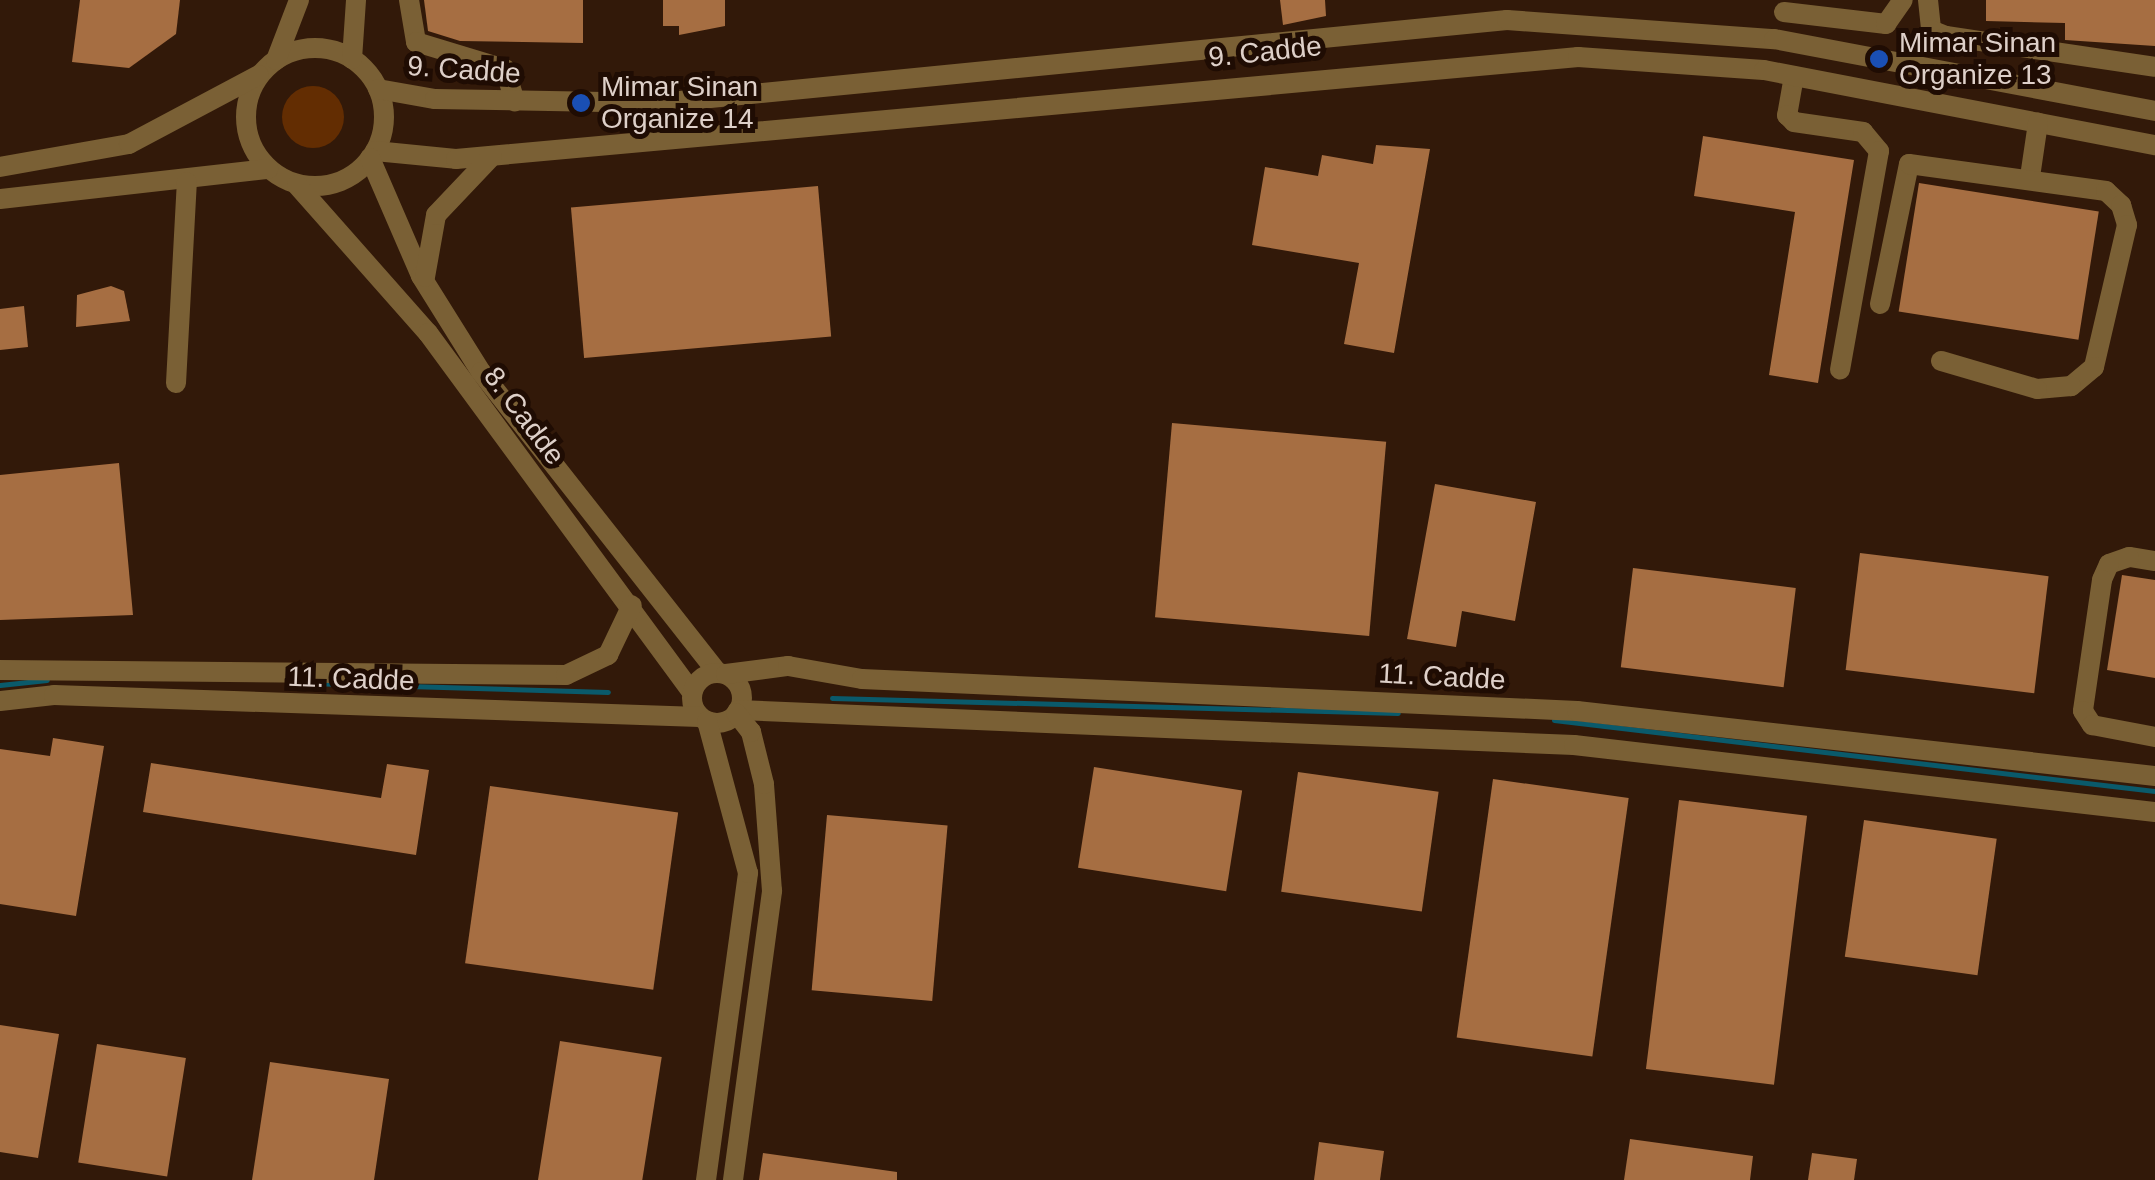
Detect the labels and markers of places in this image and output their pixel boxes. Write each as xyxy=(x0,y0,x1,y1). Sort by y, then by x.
place label: Mimar Sinan Organize 13 xyxy=(1899,26,2056,92)
marker: Mimar Sinan Organize 13 xyxy=(1868,48,1890,70)
place label: Mimar Sinan Organize 14 xyxy=(601,70,758,136)
marker: Mimar Sinan Organize 14 xyxy=(570,92,592,114)

